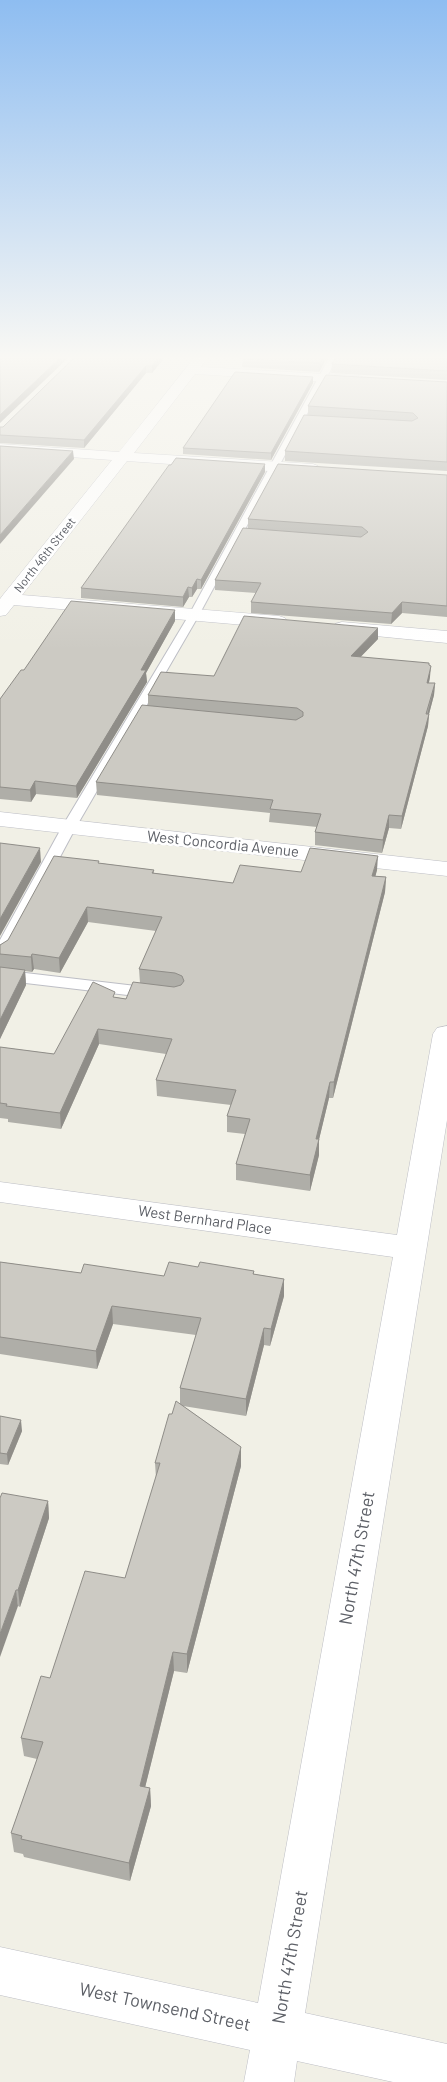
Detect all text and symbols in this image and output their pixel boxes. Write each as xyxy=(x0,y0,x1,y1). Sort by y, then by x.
street label: North 46th Street xyxy=(11,514,78,595)
street label: West Concordia Avenue xyxy=(146,826,300,860)
street label: West Bernhard Place xyxy=(137,1201,273,1237)
street label: North 47th Street xyxy=(333,1489,379,1626)
street label: North 47th Street xyxy=(266,1888,312,2025)
street label: West Townsend Street xyxy=(78,1977,253,2035)

